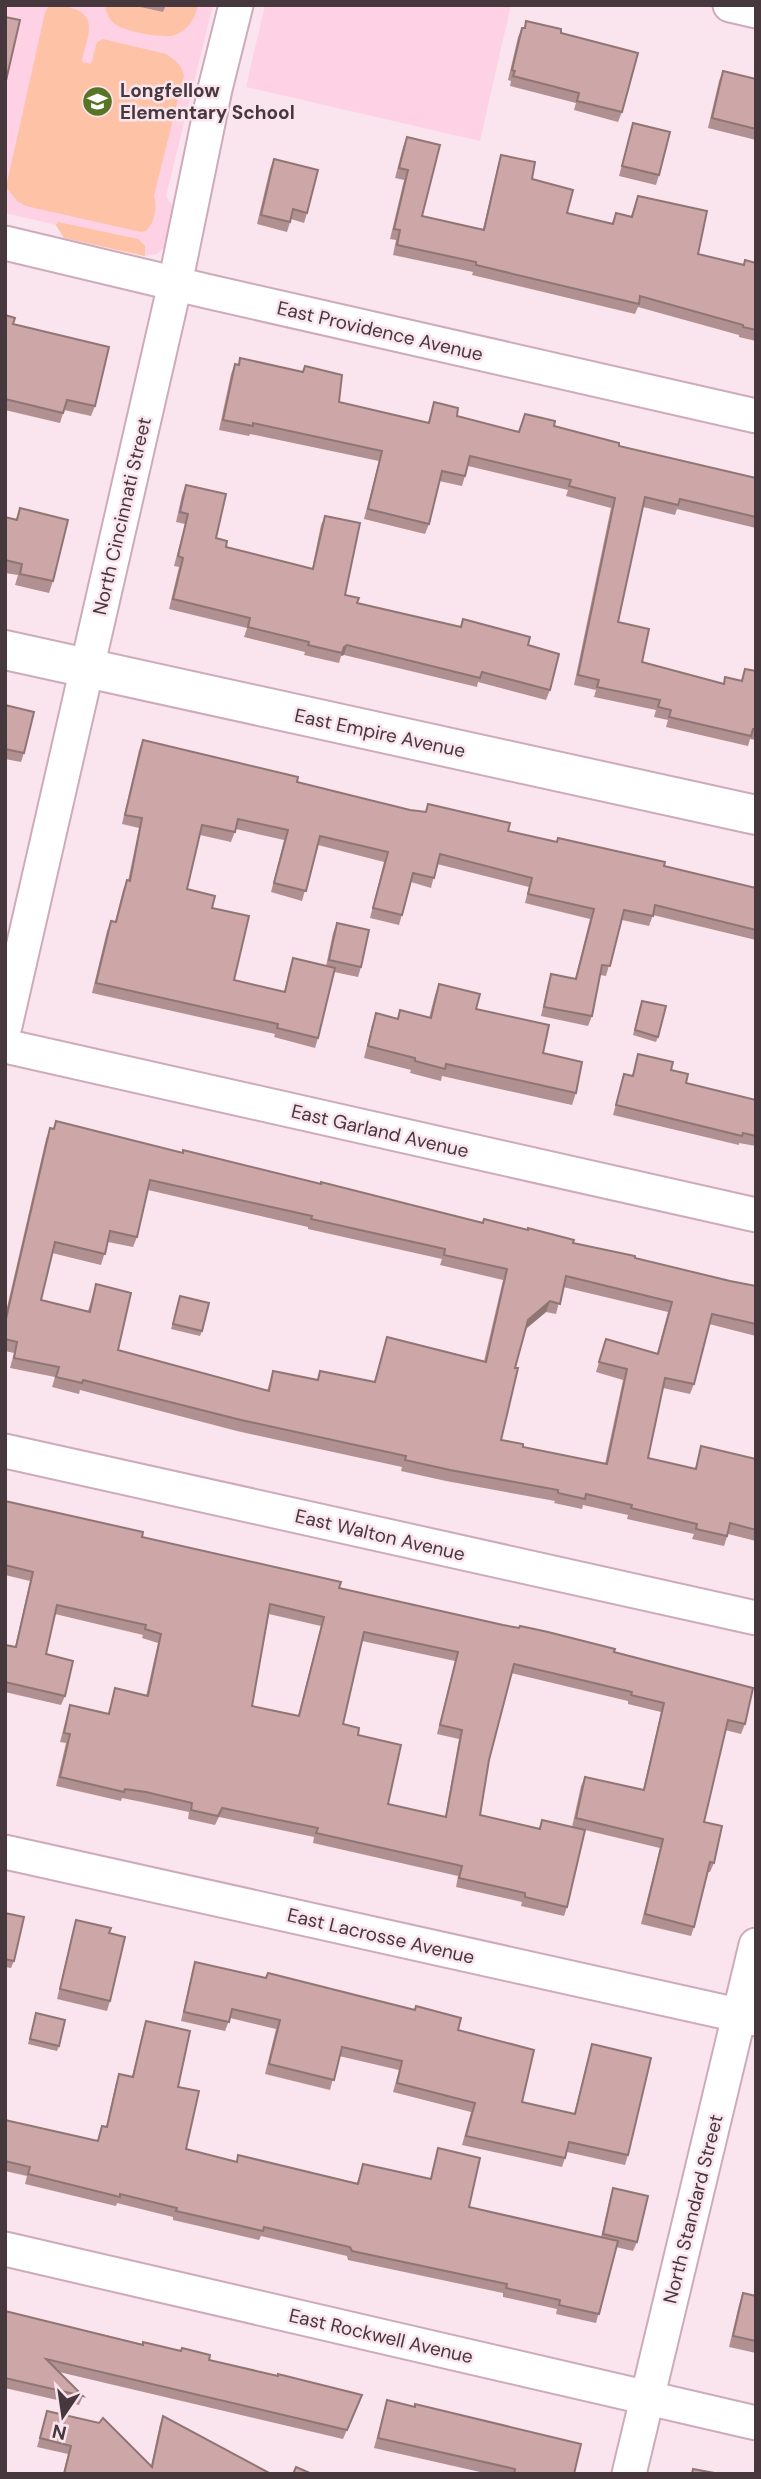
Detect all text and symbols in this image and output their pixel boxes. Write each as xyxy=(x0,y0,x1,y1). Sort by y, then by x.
place label: Longfellow Elementary School xyxy=(120,78,295,125)
school or university icon: Longfellow Elementary School xyxy=(80,84,114,118)
street label: East Providence Avenue xyxy=(275,295,485,367)
street label: North Cincinnati Street xyxy=(87,415,157,617)
street label: East Empire Avenue xyxy=(292,703,468,763)
street label: East Garland Avenue xyxy=(289,1098,471,1164)
street label: East Walton Avenue xyxy=(293,1503,467,1567)
street label: East Lacrosse Avenue xyxy=(285,1902,477,1970)
street label: North Standard Street xyxy=(657,2112,729,2306)
street label: East Rockwell Avenue xyxy=(287,2303,475,2369)
north arrow xyxy=(28,2381,98,2451)
text: N xyxy=(50,2418,69,2446)

